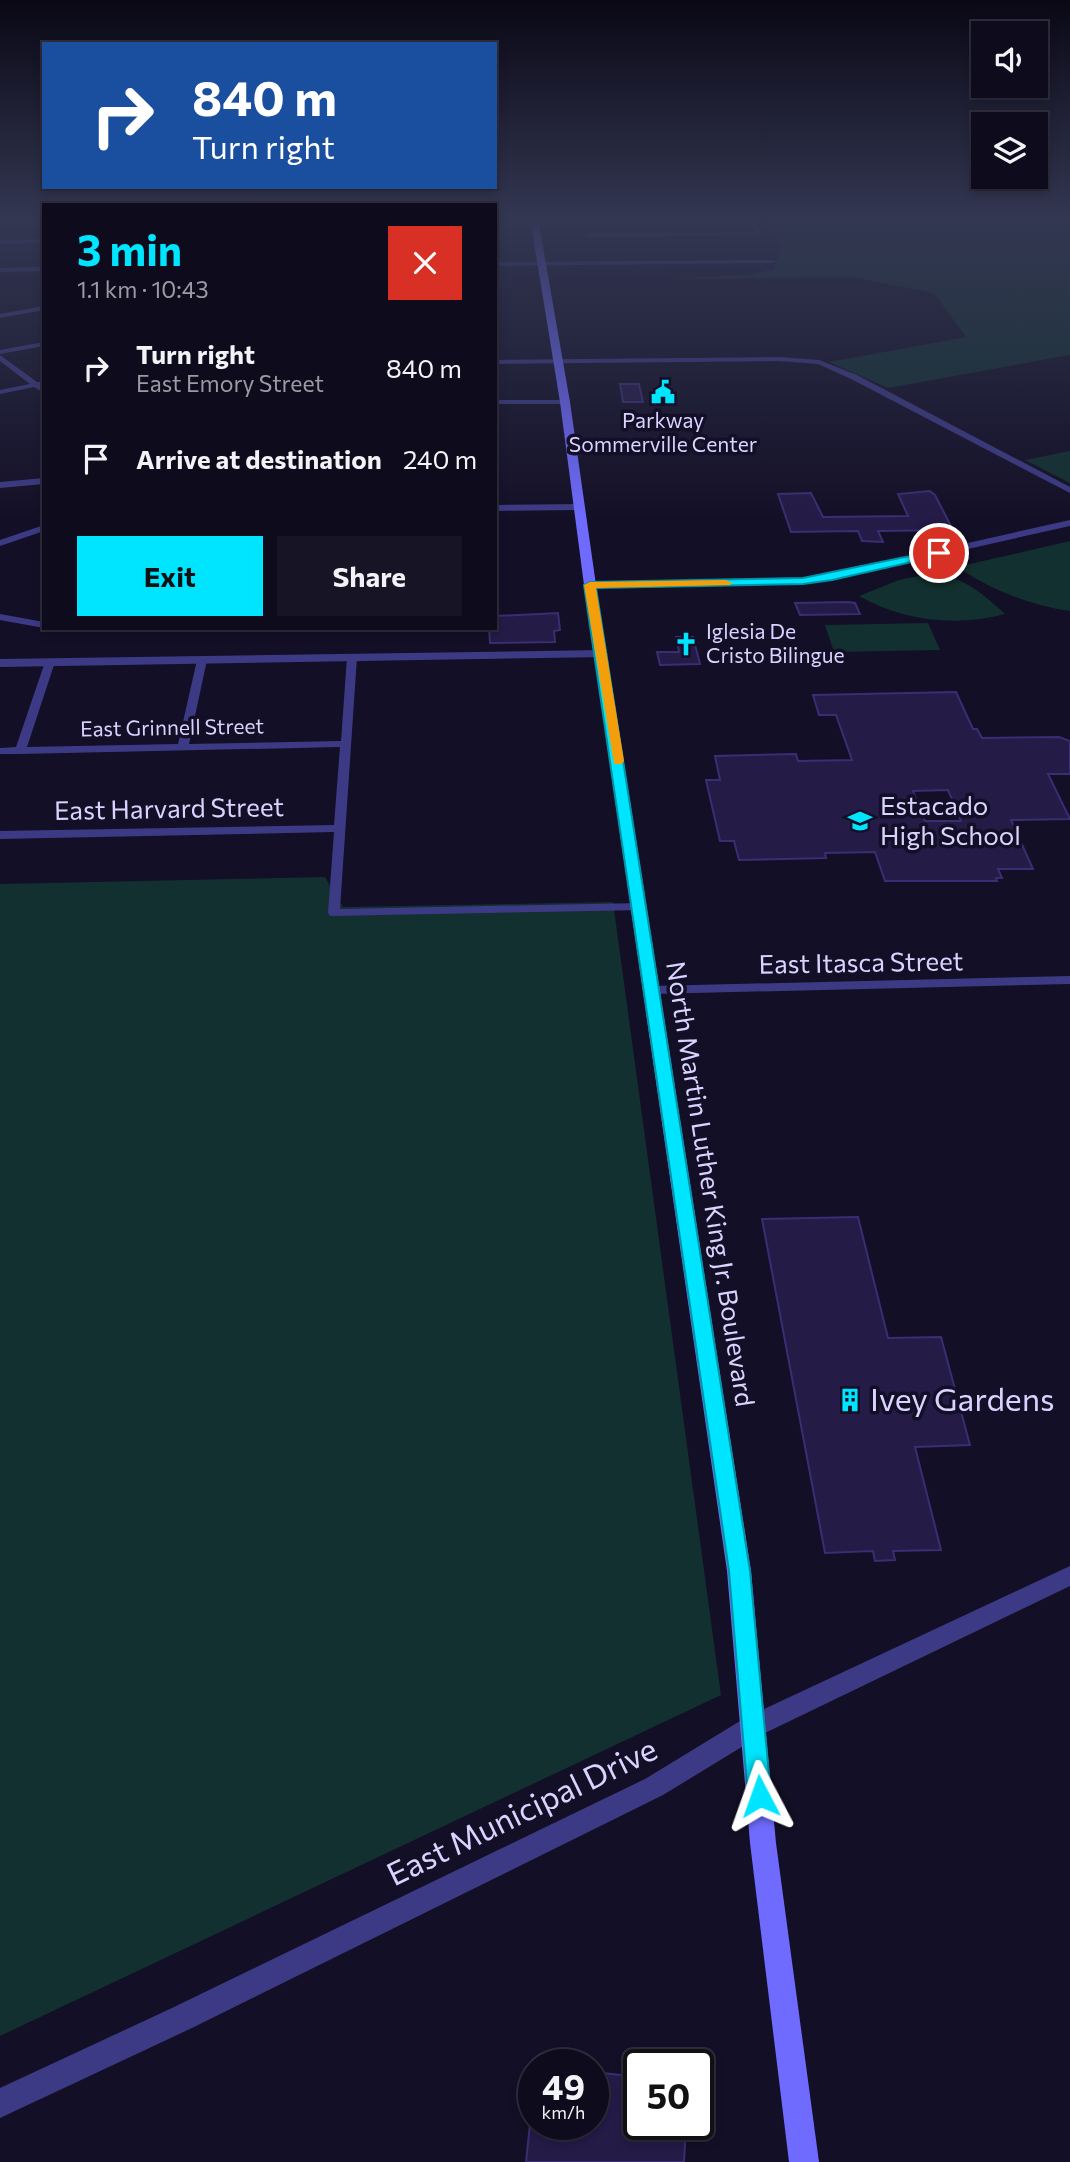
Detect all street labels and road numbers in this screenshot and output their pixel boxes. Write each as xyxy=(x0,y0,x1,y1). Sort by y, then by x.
street label: East Grinnell Street xyxy=(80,712,264,741)
street label: East Harvard Street xyxy=(54,790,284,825)
street label: East Itasca Street xyxy=(758,944,964,979)
street label: North Martin Luther King Jr. Boulevard xyxy=(661,959,762,1409)
street label: East Municipal Drive xyxy=(379,1727,663,1893)

